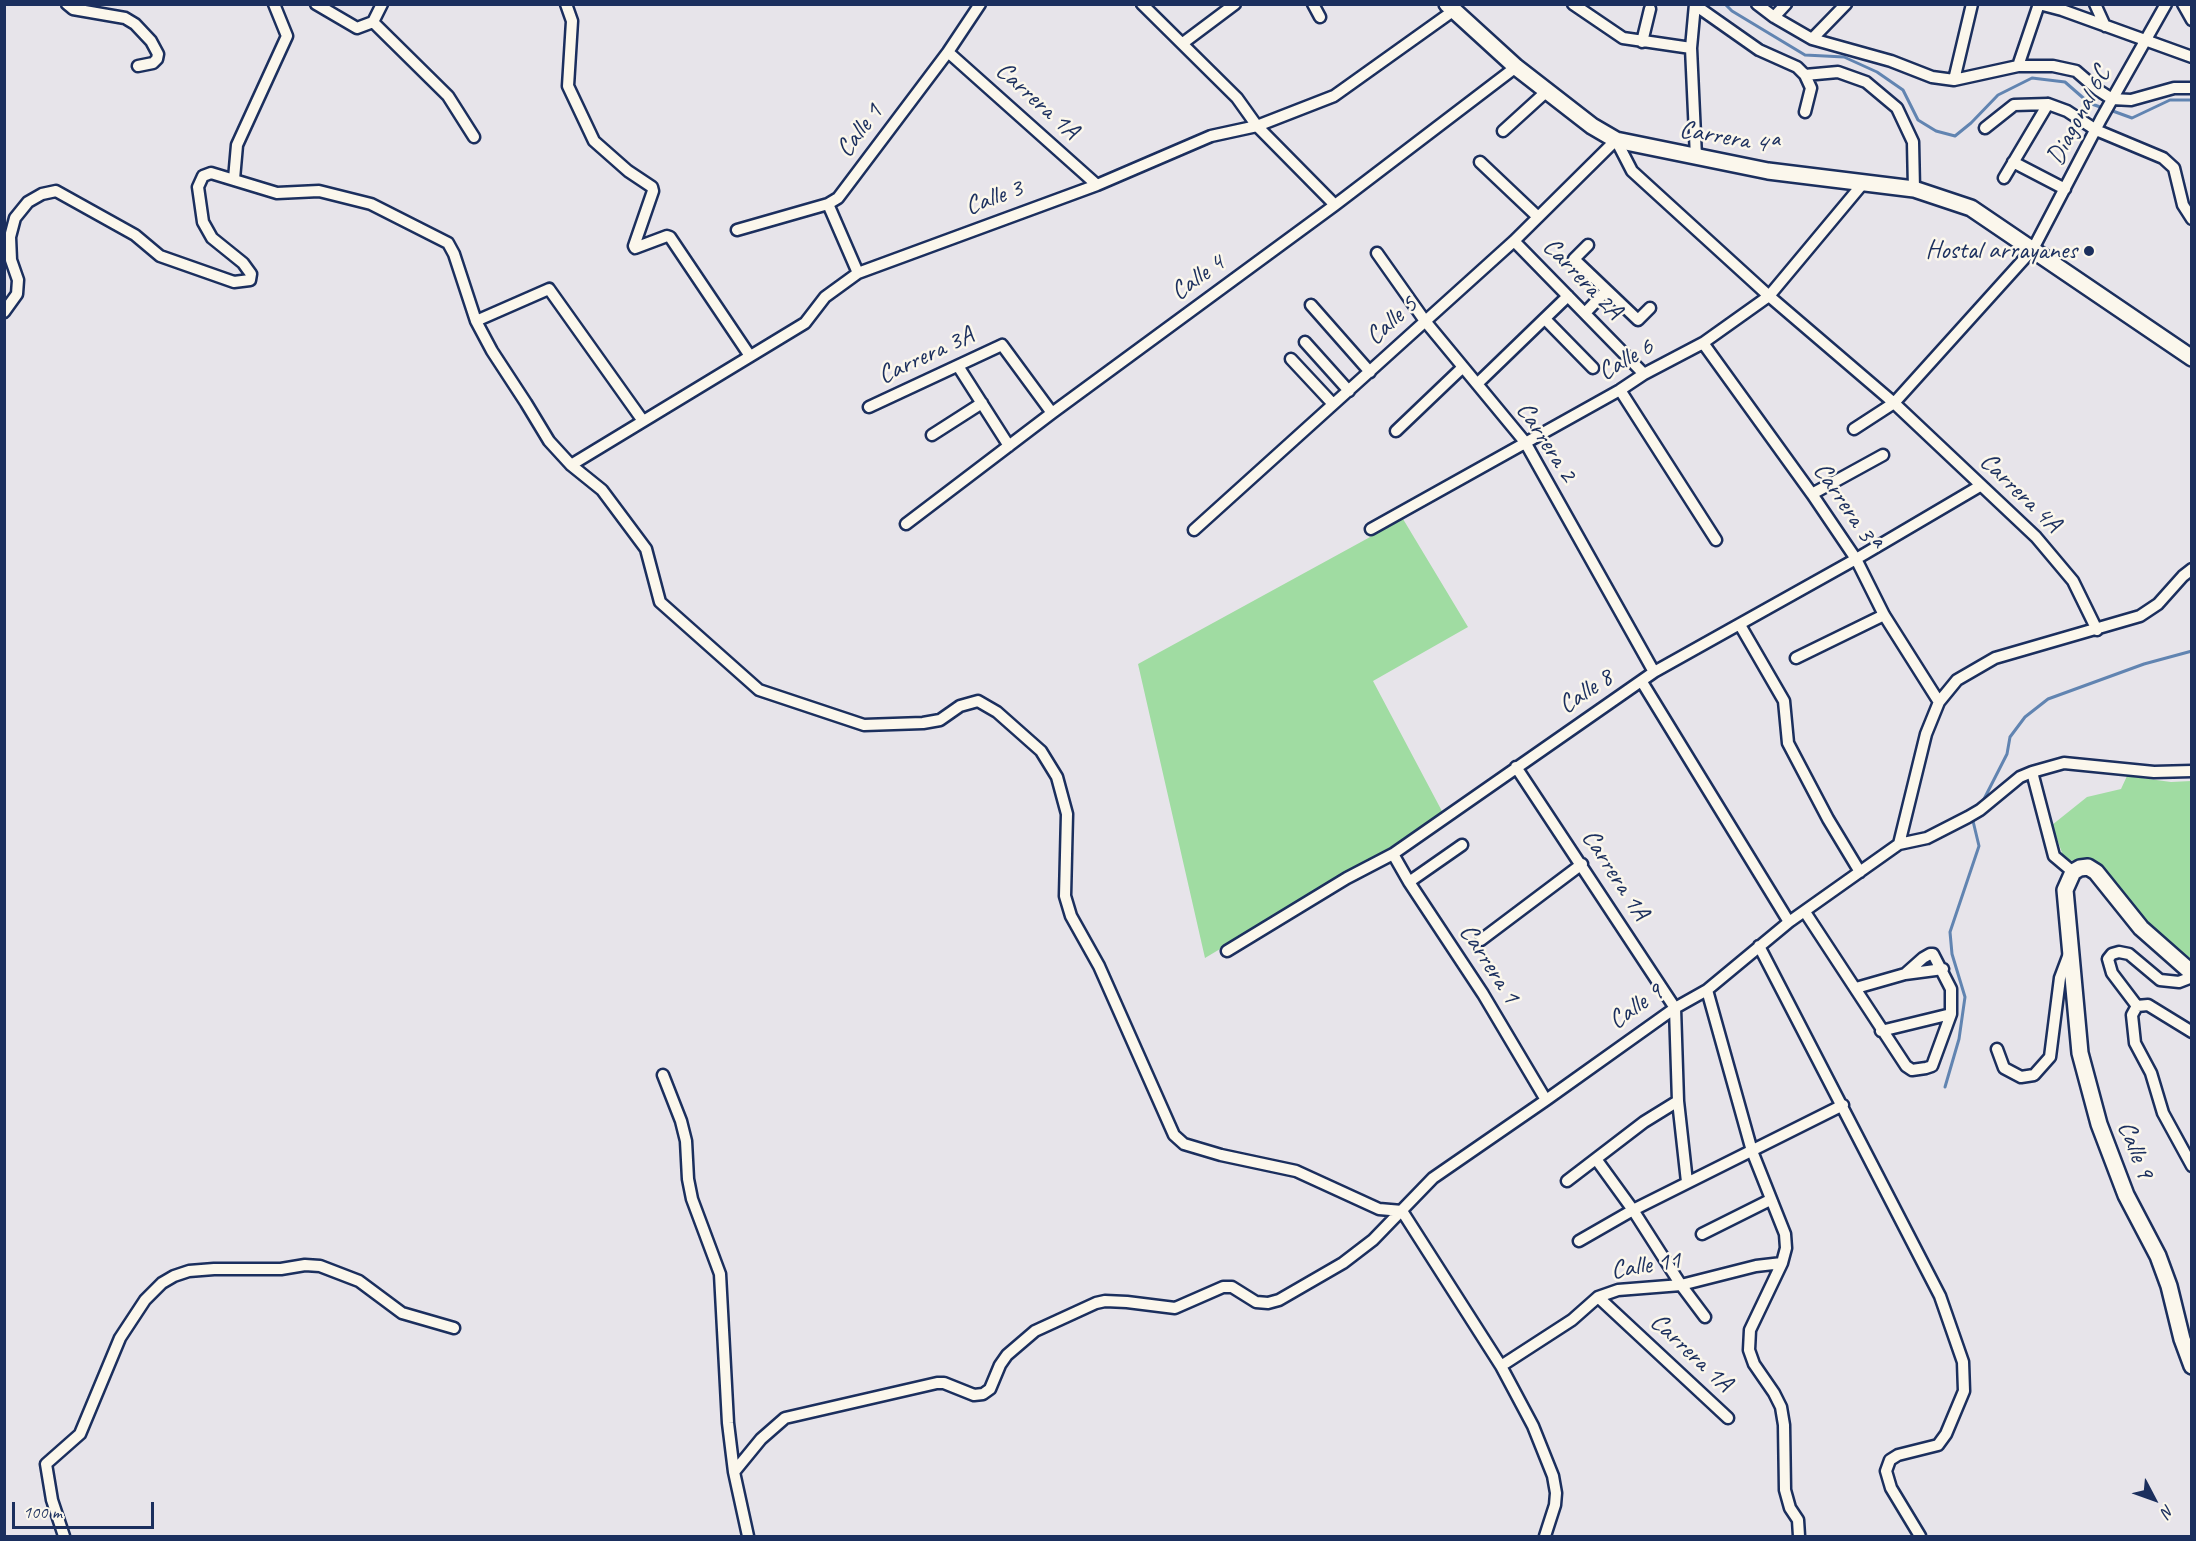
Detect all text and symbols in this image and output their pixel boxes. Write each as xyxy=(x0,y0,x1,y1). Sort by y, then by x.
street label: Carrera 1A xyxy=(989,55,1085,147)
street label: Diagonal 6C xyxy=(2040,62,2118,170)
street label: Calle 1 xyxy=(830,98,890,164)
street label: Carrera 4ª xyxy=(1677,114,1779,162)
street label: Calle 3 xyxy=(961,173,1027,223)
street label: Carrera 2A xyxy=(1535,232,1629,326)
place label: Hostal arrayanes xyxy=(1926,235,2077,267)
marker: Hostal arrayanes xyxy=(2082,244,2096,258)
street label: Calle 4 xyxy=(1165,248,1231,308)
street label: Calle 5 xyxy=(1360,290,1424,352)
street label: Carrera 3A xyxy=(873,320,979,392)
street label: Calle 6 xyxy=(1593,332,1659,388)
street label: Carrera 2 xyxy=(1509,396,1583,488)
street label: Carrera 4A xyxy=(1973,446,2067,540)
street label: Carrera 3ª xyxy=(1806,457,1886,555)
street label: Calle 8 xyxy=(1553,663,1619,721)
street label: Carrera 1A xyxy=(1574,824,1656,926)
street label: Carrera 1 xyxy=(1452,918,1526,1010)
street label: Calle 9 xyxy=(1603,977,1669,1037)
street label: Calle 9 xyxy=(2110,1117,2160,1183)
street label: Calle 11 xyxy=(1609,1245,1683,1287)
street label: Carrera 1A xyxy=(1643,1307,1739,1399)
north arrow xyxy=(2124,1469,2184,1529)
scale bar xyxy=(15,1490,158,1528)
text: 100 m xyxy=(23,1501,62,1523)
text: N xyxy=(2157,1501,2178,1521)

